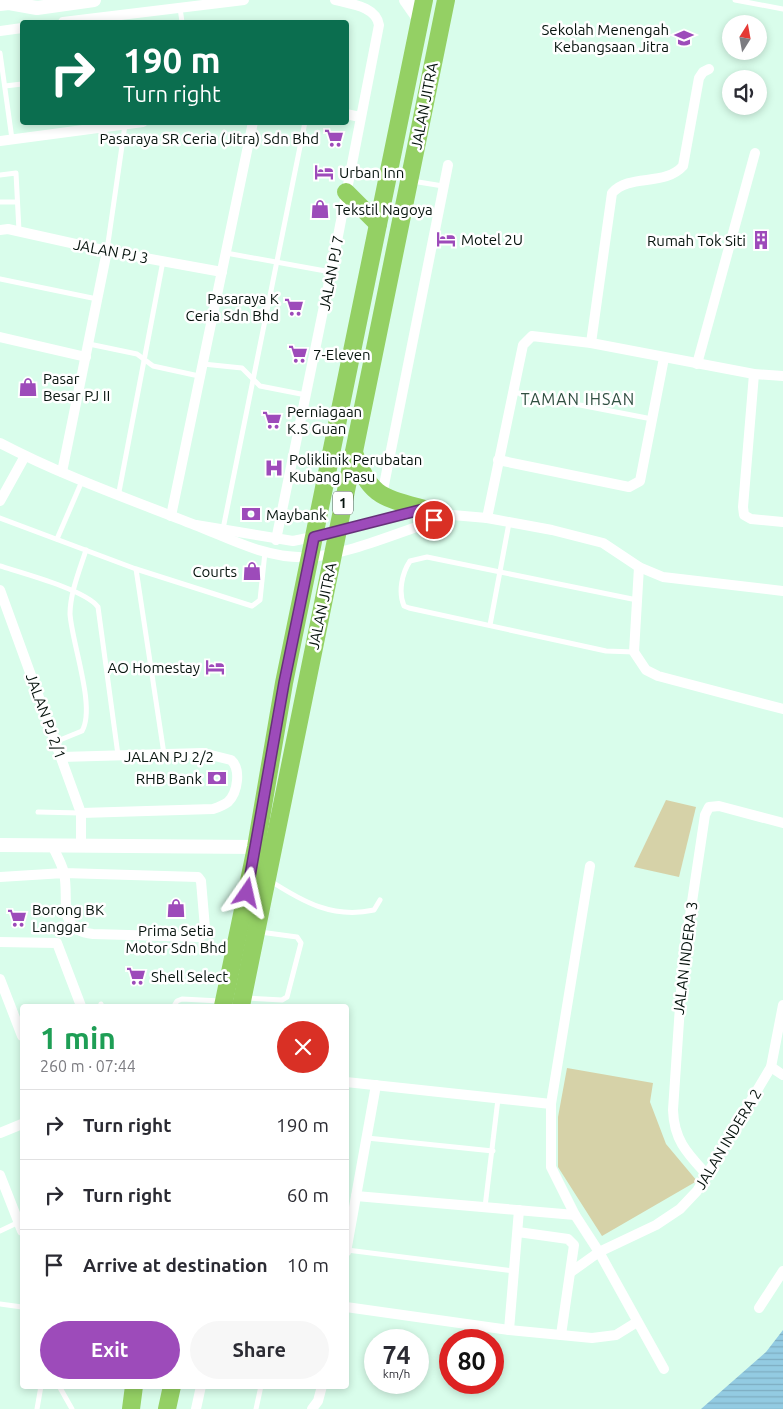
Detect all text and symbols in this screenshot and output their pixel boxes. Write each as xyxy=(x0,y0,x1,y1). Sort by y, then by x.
north arrow xyxy=(722,15,768,60)
map controls xyxy=(722,15,767,115)
place label: Sekolah Menengah Kebangsaan Jitra xyxy=(542,21,669,55)
school or university icon: Sekolah Menengah Kebangsaan Jitra xyxy=(673,27,695,49)
icon: right xyxy=(40,40,105,105)
text: 190 m xyxy=(123,40,221,80)
street label: JALAN JITRA xyxy=(407,61,441,151)
button: sound xyxy=(722,70,767,115)
text: Turn right xyxy=(123,81,221,106)
supermarket icon: Pasaraya SR Ceria (Jitra) Sdn Bhd xyxy=(323,127,345,149)
place label: Pasaraya SR Ceria (Jitra) Sdn Bhd xyxy=(99,130,319,147)
hotel icon: Urban Inn xyxy=(313,161,335,183)
place label: Urban Inn xyxy=(339,164,404,181)
shop icon: Tekstil Nagoya xyxy=(309,198,331,220)
place label: Tekstil Nagoya xyxy=(335,201,433,218)
hotel icon: Motel 2U xyxy=(435,228,457,250)
building icon: Rumah Tok Siti xyxy=(750,229,772,251)
place label: Motel 2U xyxy=(461,231,523,248)
place label: Rumah Tok Siti xyxy=(647,232,746,249)
street label: JALAN PJ 7 xyxy=(315,234,347,312)
street label: JALAN PJ 3 xyxy=(72,235,150,267)
place label: Pasaraya K Ceria Sdn Bhd xyxy=(186,290,279,324)
supermarket icon: Pasaraya K Ceria Sdn Bhd xyxy=(283,296,305,318)
supermarket icon: 7-Eleven xyxy=(287,343,309,365)
place label: 7-Eleven xyxy=(313,346,371,363)
place label: Pasar Besar PJ II xyxy=(43,370,110,404)
shop icon: Pasar Besar PJ II xyxy=(17,376,39,398)
district label: TAMAN IHSAN xyxy=(521,390,635,408)
place label: Perniagaan K.S Guan xyxy=(287,403,362,437)
supermarket icon: Perniagaan K.S Guan xyxy=(261,409,283,431)
place label: Poliklinik Perubatan Kubang Pasu xyxy=(289,451,422,485)
hospital icon: Poliklinik Perubatan Kubang Pasu xyxy=(263,457,285,479)
road number: 1 xyxy=(333,492,353,514)
pin xyxy=(413,499,455,541)
bank icon: Maybank xyxy=(240,503,262,525)
place label: Maybank xyxy=(266,506,327,523)
icon: arrive xyxy=(420,506,448,534)
shop icon: Courts xyxy=(241,560,263,582)
street label: JALAN JITRA xyxy=(305,561,340,651)
place label: Courts xyxy=(192,563,237,580)
hotel icon: AO Homestay xyxy=(204,656,226,678)
place label: AO Homestay xyxy=(108,659,200,676)
street label: JALAN PJ 2/1 xyxy=(23,671,69,761)
street label: JALAN PJ 2/2 xyxy=(124,748,214,765)
bank icon: RHB Bank xyxy=(206,767,228,789)
place label: RHB Bank xyxy=(136,770,202,787)
position arrow xyxy=(220,866,272,918)
shop icon: Prima Setia Motor Sdn Bhd xyxy=(165,897,187,919)
street label: JALAN INDERA 3 xyxy=(670,900,700,1016)
place label: Borong BK Langgar xyxy=(32,901,104,935)
supermarket icon: Borong BK Langgar xyxy=(6,907,28,929)
place label: Prima Setia Motor Sdn Bhd xyxy=(125,922,227,956)
supermarket icon: Shell Select xyxy=(125,965,147,987)
place label: Shell Select xyxy=(151,968,228,985)
text: 1 min xyxy=(40,1021,116,1055)
button: close xyxy=(277,1021,329,1073)
text: 260 m · 07:44 xyxy=(40,1057,136,1075)
street label: JALAN INDERA 2 xyxy=(691,1086,765,1192)
icon: right xyxy=(40,1111,68,1139)
text: Turn right xyxy=(83,1114,171,1136)
text: 190 m xyxy=(276,1114,329,1136)
icon: right xyxy=(40,1181,68,1209)
text: Turn right xyxy=(83,1184,171,1206)
text: 60 m xyxy=(287,1184,329,1206)
icon: arrive xyxy=(40,1251,68,1279)
text: Arrive at destination xyxy=(83,1254,268,1276)
text: 10 m xyxy=(287,1254,329,1276)
button: Exit xyxy=(40,1321,180,1379)
button: Share xyxy=(190,1321,329,1379)
speed limit sign: 80 xyxy=(439,1329,504,1394)
text: 74 xyxy=(382,1341,411,1369)
text: km/h xyxy=(383,1367,410,1380)

